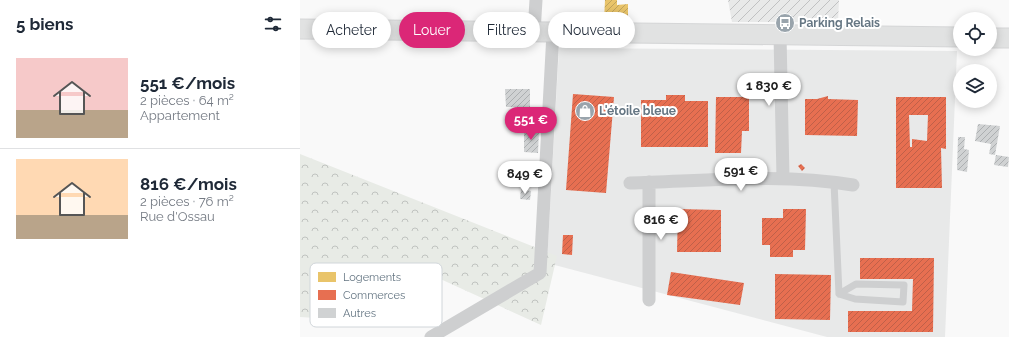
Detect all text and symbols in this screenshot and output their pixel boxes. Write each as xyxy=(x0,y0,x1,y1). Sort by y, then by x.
chip: Acheter xyxy=(312,12,391,48)
chip: Louer xyxy=(399,12,465,48)
chip: Filtres xyxy=(473,12,540,48)
chip: Nouveau xyxy=(548,12,635,48)
bus stop icon: Parking Relais xyxy=(774,12,796,34)
map controls xyxy=(953,12,997,108)
button: locate xyxy=(953,12,997,56)
icon: filters xyxy=(262,13,284,35)
text: 5 biens xyxy=(16,14,73,34)
place label: Parking Relais xyxy=(799,16,880,30)
button: layers xyxy=(953,64,997,108)
text: 551 €/mois xyxy=(140,73,235,93)
pin: 1 830 € xyxy=(732,73,806,107)
icon: home xyxy=(48,74,96,122)
text: 1 830 € xyxy=(746,78,792,93)
text: 2 pièces · 64 m² xyxy=(140,93,234,108)
shop icon: L'étoile bleue xyxy=(574,100,596,122)
place label: L'étoile bleue xyxy=(599,104,676,118)
pin: 551 € xyxy=(503,107,559,141)
text: Appartement xyxy=(140,108,220,123)
text: 551 € xyxy=(514,112,548,127)
pin: 591 € xyxy=(713,158,769,192)
pin: 849 € xyxy=(497,161,553,195)
text: 591 € xyxy=(724,163,758,178)
text: 849 € xyxy=(507,166,543,181)
text: 816 €/mois xyxy=(140,174,237,194)
icon: home xyxy=(48,175,96,223)
text: 2 pièces · 76 m² xyxy=(140,194,234,209)
pin: 816 € xyxy=(633,207,689,241)
text: Rue d'Ossau xyxy=(140,209,215,224)
text: 816 € xyxy=(643,212,679,227)
legend xyxy=(310,263,442,327)
text: Logements xyxy=(343,271,401,284)
text: Commerces xyxy=(343,289,405,302)
text: Autres xyxy=(343,307,376,320)

